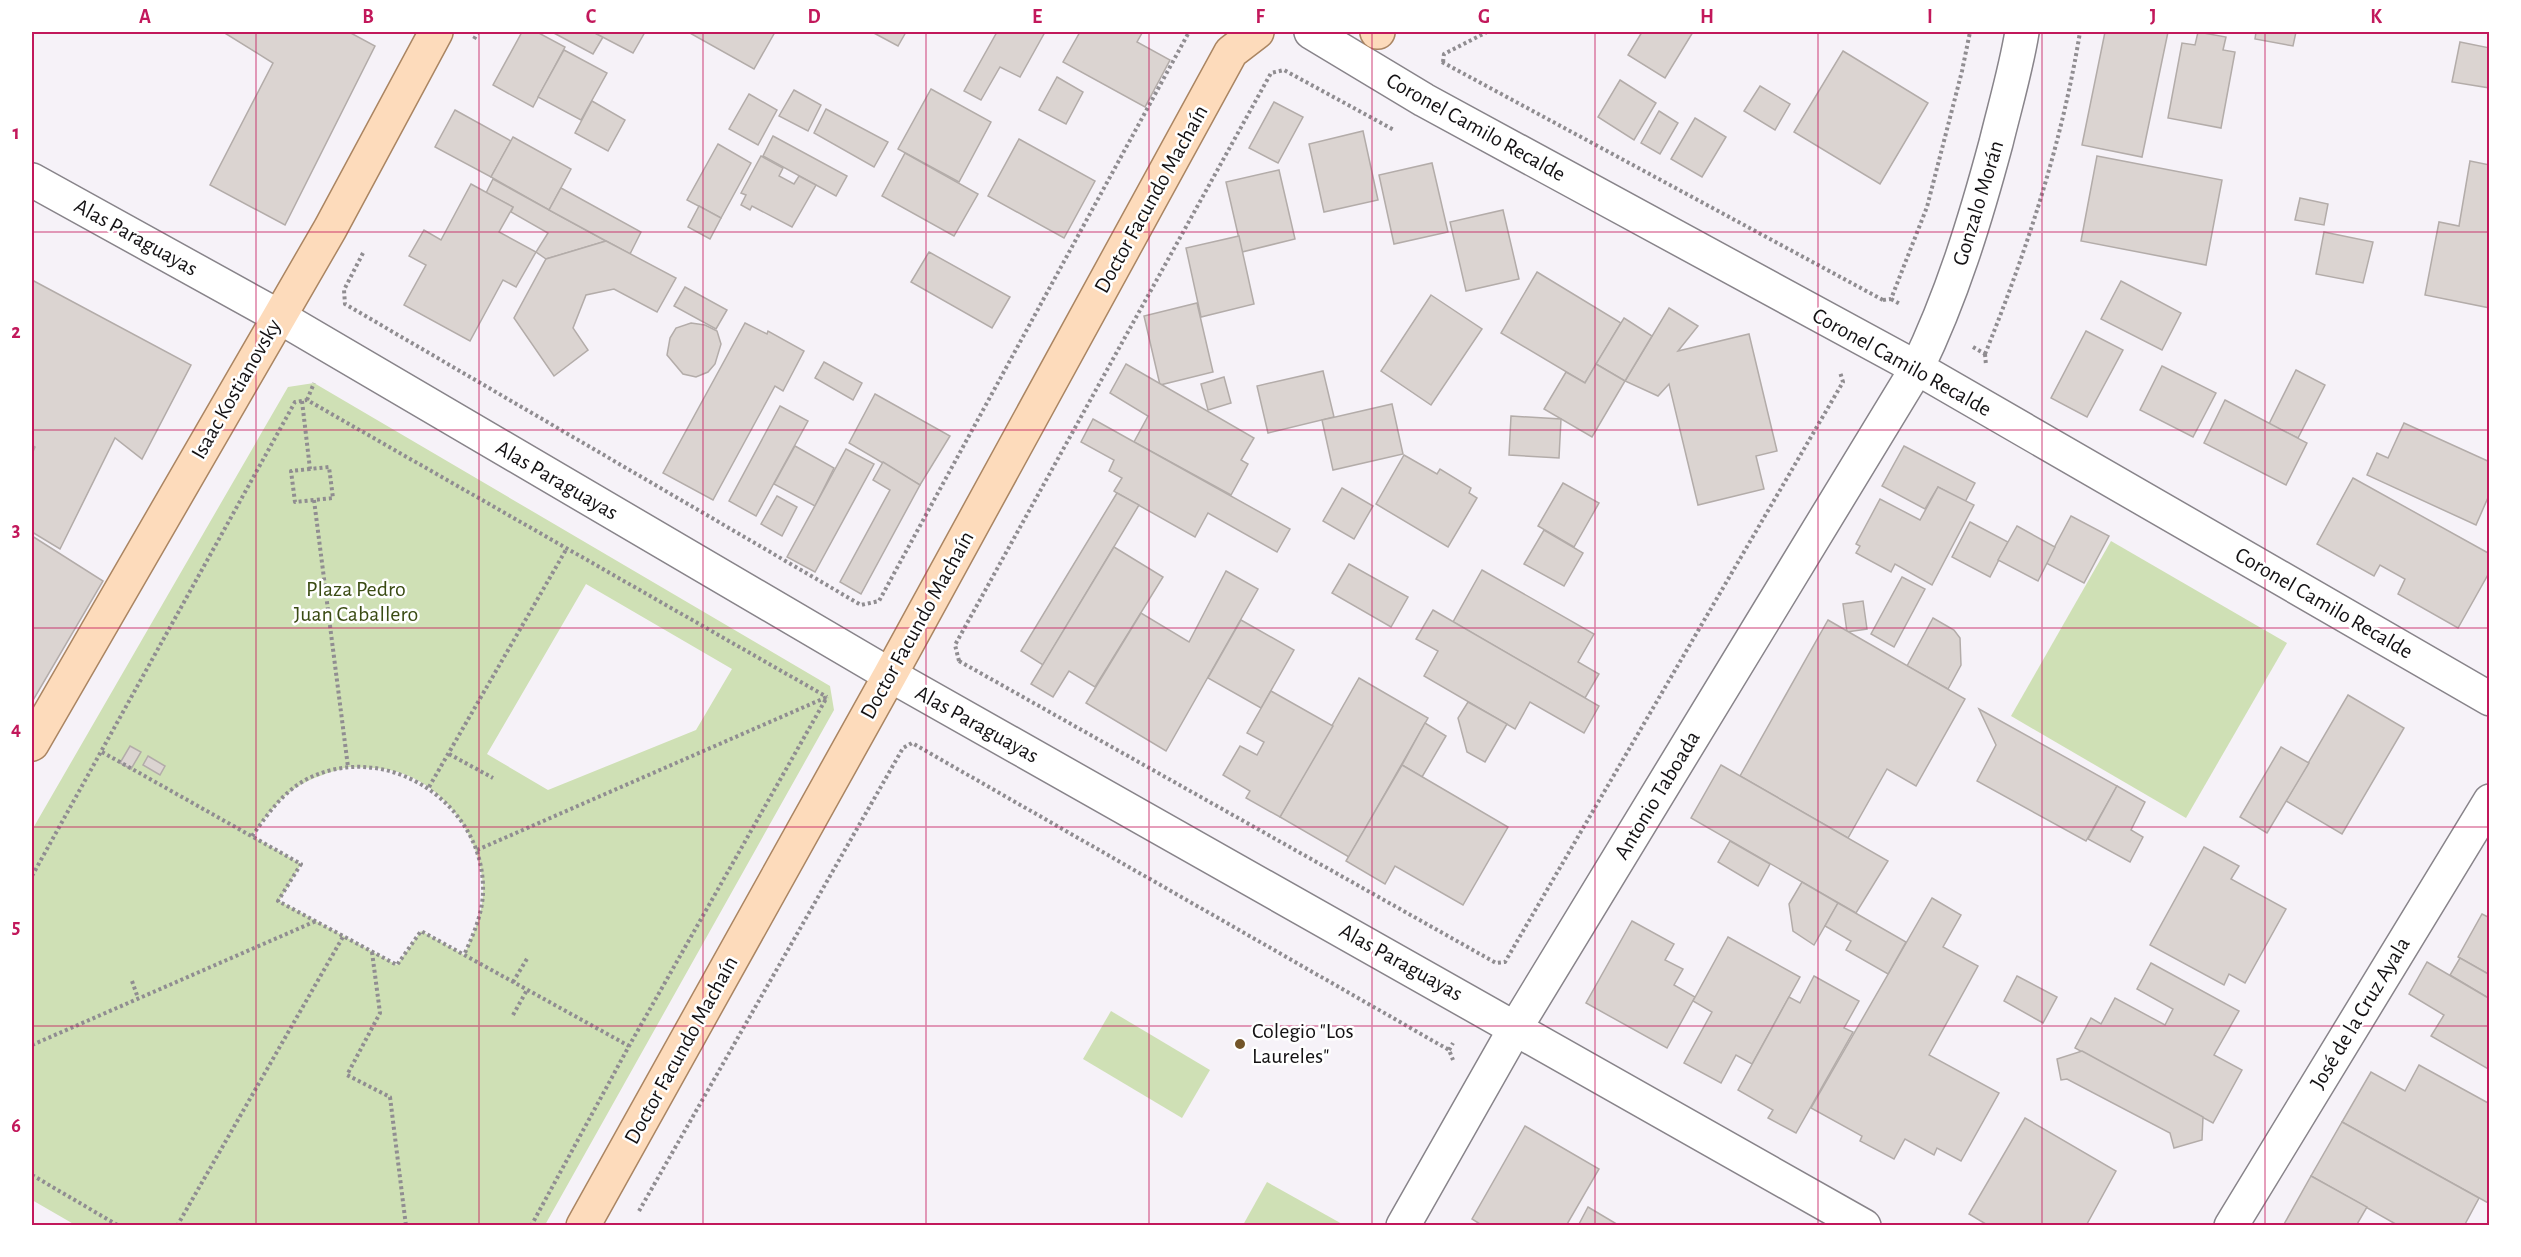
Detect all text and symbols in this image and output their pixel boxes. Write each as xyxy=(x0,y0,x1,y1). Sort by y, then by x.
text: A xyxy=(139,7,151,27)
text: B xyxy=(362,7,374,27)
text: C xyxy=(586,7,597,27)
text: D xyxy=(807,7,821,27)
text: E xyxy=(1032,7,1042,27)
text: F xyxy=(1255,7,1265,27)
text: G xyxy=(1478,7,1490,27)
text: H xyxy=(1700,7,1714,27)
text: I xyxy=(1927,7,1933,27)
text: J xyxy=(2150,7,2156,27)
text: K xyxy=(2370,7,2382,27)
street label: Coronel Camilo Recalde xyxy=(1383,69,1569,185)
street label: Doctor Facundo Machaín xyxy=(1090,101,1212,297)
text: 1 xyxy=(12,123,20,143)
street label: Gonzalo Morán xyxy=(1949,138,2007,268)
street label: Alas Paraguayas xyxy=(71,194,201,280)
street label: Coronel Camilo Recalde xyxy=(1809,304,1995,420)
street label: Isaac Kostianovsky xyxy=(187,315,285,463)
text: 2 xyxy=(11,322,21,342)
street label: Alas Paraguayas xyxy=(492,436,622,524)
text: 3 xyxy=(12,520,20,540)
street label: Doctor Facundo Machaín xyxy=(856,527,978,723)
street label: Coronel Camilo Recalde xyxy=(2231,543,2417,663)
park label: Plaza Pedro Juan Caballero xyxy=(294,578,418,625)
street label: Alas Paraguayas xyxy=(912,681,1042,767)
text: 4 xyxy=(11,719,21,739)
street label: Antonio Taboada xyxy=(1610,727,1704,863)
text: 5 xyxy=(12,917,20,937)
street label: Alas Paraguayas xyxy=(1336,919,1466,1005)
street label: José de la Cruz Ayala xyxy=(2306,933,2414,1093)
street label: Doctor Facundo Machaín xyxy=(620,952,742,1148)
place label: Colegio "Los Laureles" xyxy=(1252,1020,1354,1067)
marker: Colegio "Los Laureles" xyxy=(1233,1037,1247,1051)
text: 6 xyxy=(11,1116,21,1136)

